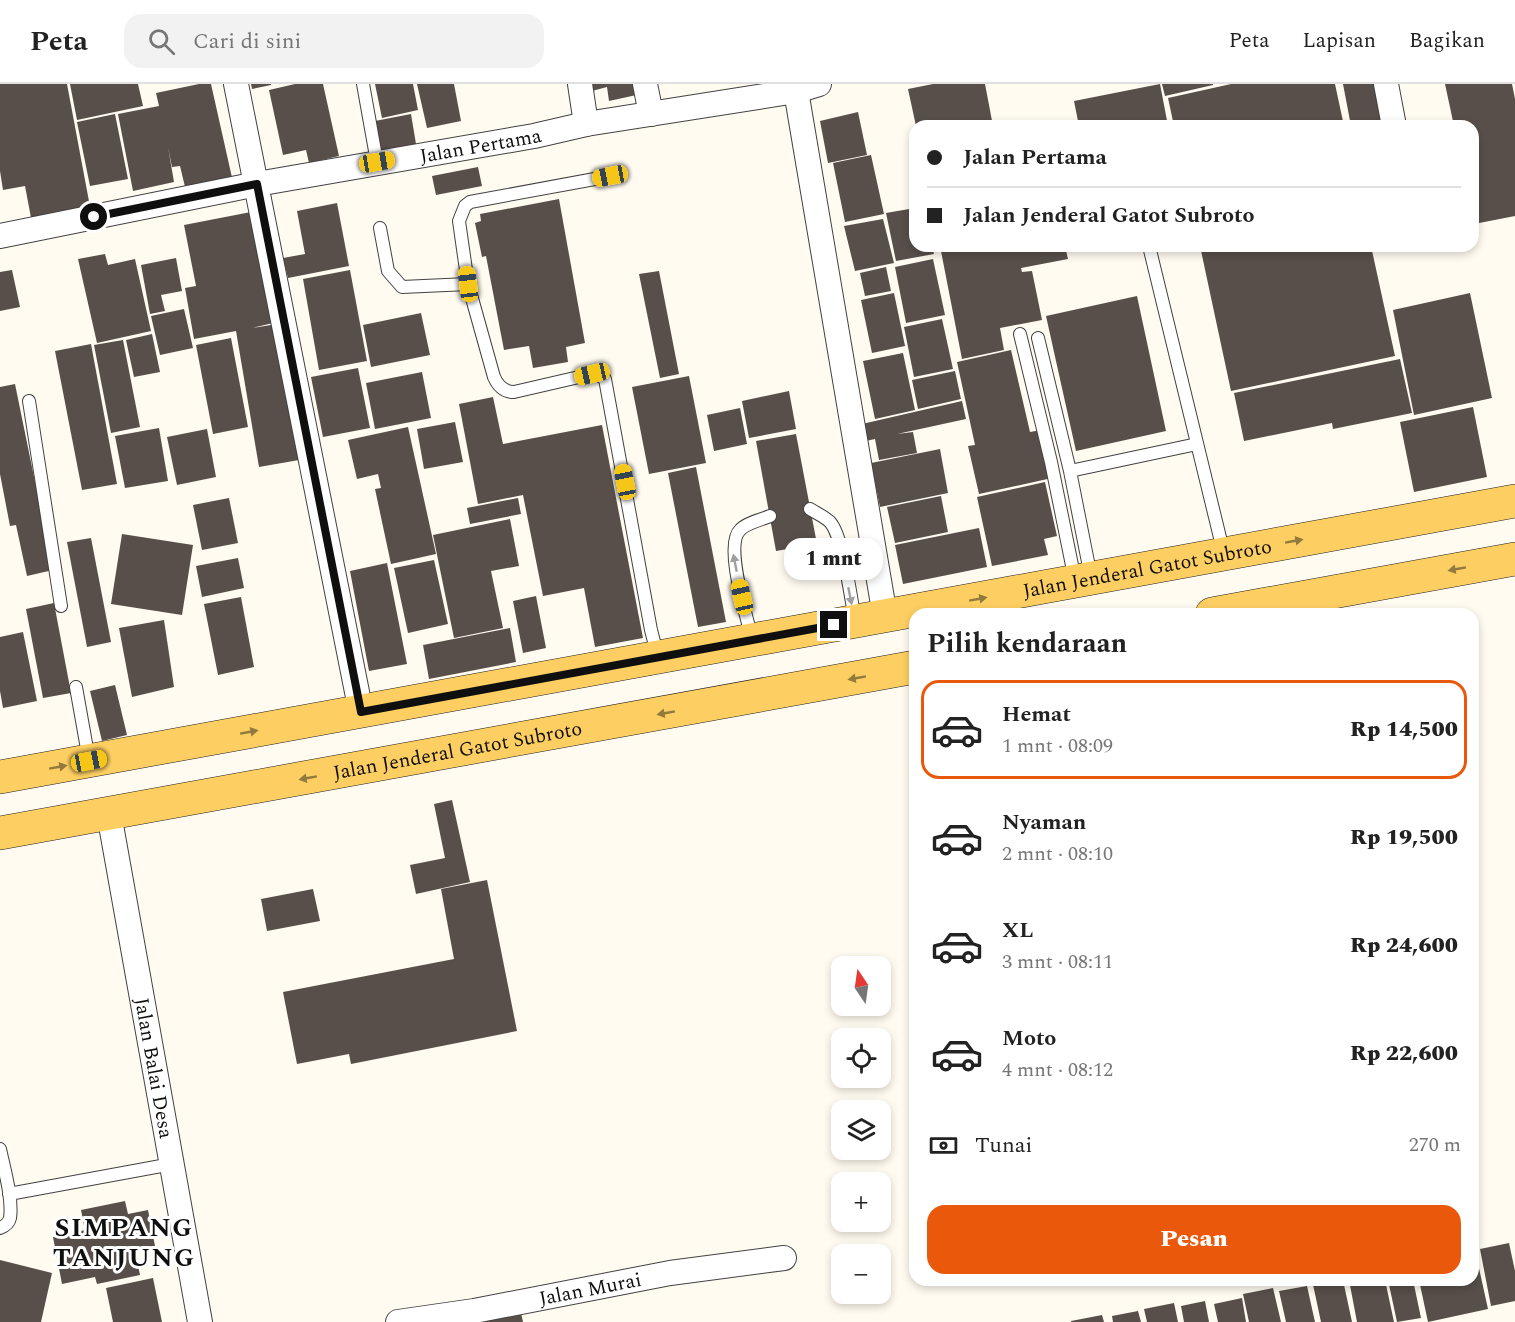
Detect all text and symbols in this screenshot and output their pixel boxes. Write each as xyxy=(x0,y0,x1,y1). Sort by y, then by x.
search box xyxy=(124,14,544,68)
text: Peta xyxy=(30,20,88,63)
icon: search xyxy=(145,25,178,58)
text: Cari di sini xyxy=(193,25,301,58)
text: Peta xyxy=(1229,25,1269,57)
text: Lapisan xyxy=(1302,25,1376,57)
text: Bagikan xyxy=(1409,25,1485,57)
street label: Jalan Pertama xyxy=(417,121,545,172)
text: Jalan Pertama xyxy=(963,141,1107,174)
car xyxy=(358,150,396,174)
car xyxy=(591,164,629,188)
text: Jalan Jenderal Gatot Subroto xyxy=(963,199,1254,232)
route start xyxy=(80,203,107,230)
car xyxy=(457,265,479,303)
car xyxy=(572,361,612,387)
car xyxy=(613,463,637,501)
street label: Jalan Jenderal Gatot Subroto xyxy=(1020,532,1274,606)
one-way arrow xyxy=(1285,537,1304,546)
callout: 1 mnt xyxy=(784,538,884,580)
text: 1 mnt xyxy=(805,544,862,574)
one-way arrow xyxy=(730,553,739,572)
one-way arrow xyxy=(1448,565,1467,574)
car xyxy=(729,577,755,617)
one-way arrow xyxy=(846,586,855,605)
one-way arrow xyxy=(969,594,988,603)
route end xyxy=(820,611,847,638)
text: Pilih kendaraan xyxy=(927,623,1127,665)
one-way arrow xyxy=(848,674,867,683)
text: Hemat xyxy=(1002,698,1071,731)
icon: car xyxy=(930,703,984,757)
one-way arrow xyxy=(656,709,675,718)
text: Rp 14,500 xyxy=(1350,713,1458,746)
street label: Jalan Jenderal Gatot Subroto xyxy=(331,714,585,788)
one-way arrow xyxy=(240,727,259,736)
text: 1 mnt · 08:09 xyxy=(1002,731,1113,761)
car xyxy=(70,749,108,773)
one-way arrow xyxy=(48,762,67,771)
one-way arrow xyxy=(299,773,318,782)
text: Nyaman xyxy=(1002,806,1086,839)
icon: car xyxy=(930,811,984,865)
text: Rp 19,500 xyxy=(1350,821,1458,854)
text: 2 mnt · 08:10 xyxy=(1002,839,1113,869)
text: XL xyxy=(1002,914,1033,947)
icon: car xyxy=(930,919,984,973)
text: Rp 24,600 xyxy=(1350,929,1458,962)
text: 3 mnt · 08:11 xyxy=(1002,947,1113,977)
north arrow xyxy=(831,956,891,1016)
map controls xyxy=(831,956,891,1304)
street label: Jalan Balai Desa xyxy=(126,995,181,1141)
text: Moto xyxy=(1002,1022,1056,1055)
icon: car xyxy=(930,1027,984,1081)
button: locate xyxy=(831,1028,891,1088)
text: Rp 22,600 xyxy=(1350,1037,1458,1070)
text: 4 mnt · 08:12 xyxy=(1002,1055,1113,1085)
button: layers xyxy=(831,1100,891,1160)
icon: cash xyxy=(927,1129,960,1162)
text: Tunai xyxy=(975,1129,1032,1162)
text: 270 m xyxy=(1409,1130,1461,1160)
button: + xyxy=(831,1172,891,1232)
button: Pesan xyxy=(927,1205,1461,1274)
district label: SIMPANG TANJUNG xyxy=(53,1208,195,1278)
button: − xyxy=(831,1244,891,1304)
street label: Jalan Murai xyxy=(536,1265,644,1314)

